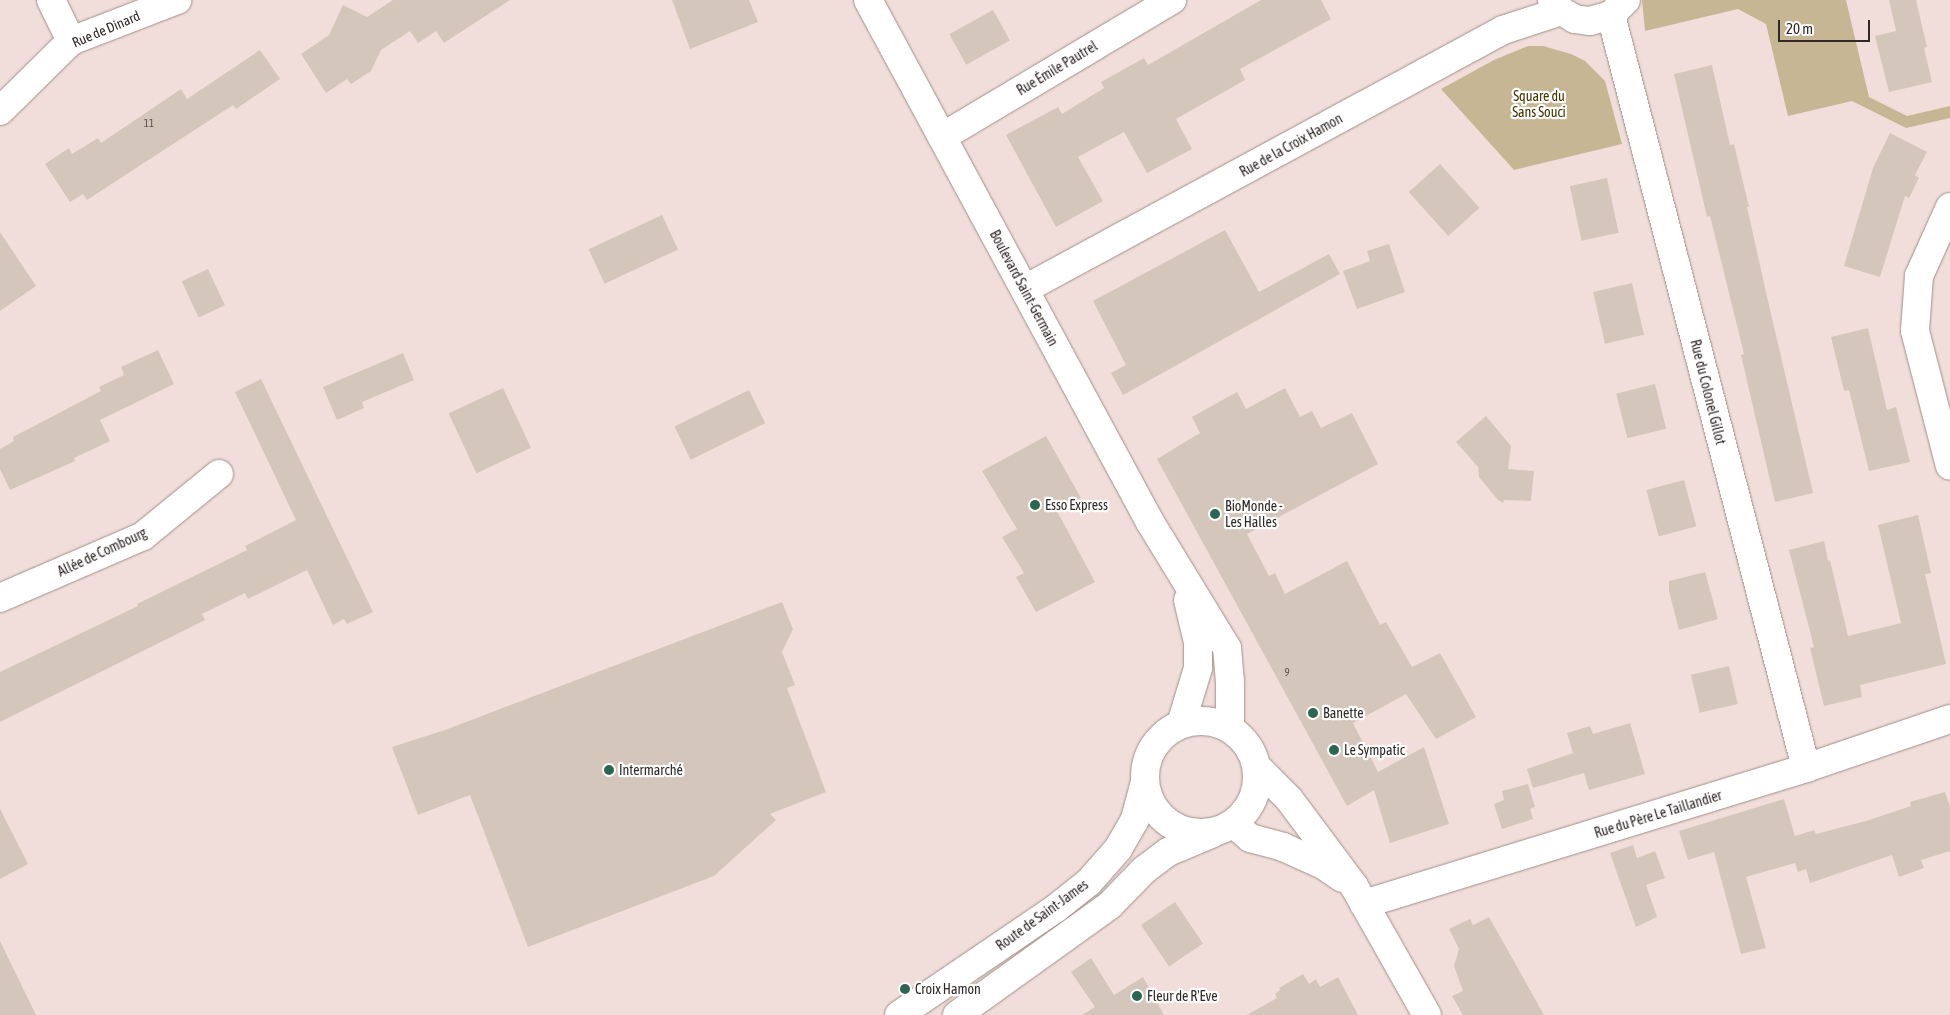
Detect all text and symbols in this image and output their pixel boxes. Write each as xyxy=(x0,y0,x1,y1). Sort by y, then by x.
street label: Rue de Dinard xyxy=(70,7,142,51)
scale bar xyxy=(1780,10,1872,42)
text: 20 m xyxy=(1786,20,1813,37)
street label: Rue Émile Pautrel xyxy=(1014,37,1100,99)
park label: Square du Sans Souci xyxy=(1512,88,1566,120)
street label: Rue de la Croix Hamon xyxy=(1237,110,1345,180)
house number: 11 xyxy=(144,116,154,130)
street label: Boulevard Saint-Germain xyxy=(986,227,1062,349)
street label: Rue du Colonel Gillot xyxy=(1687,338,1729,446)
place label: Esso Express xyxy=(1045,497,1108,513)
place label: BioMonde - Les Halles xyxy=(1225,498,1283,530)
marker: Esso Express xyxy=(1029,499,1041,511)
marker: BioMonde - Les Halles xyxy=(1209,508,1221,520)
street label: Allée de Combourg xyxy=(55,524,149,580)
house number: 9 xyxy=(1284,665,1290,679)
place label: Banette xyxy=(1323,705,1364,721)
marker: Banette xyxy=(1307,707,1319,719)
place label: Le Sympatic xyxy=(1344,742,1405,758)
marker: Le Sympatic xyxy=(1328,744,1340,756)
place label: Intermarché xyxy=(619,762,683,778)
marker: Intermarché xyxy=(603,764,615,776)
street label: Rue du Père Le Taillandier xyxy=(1592,787,1724,841)
street label: Route de Saint-James xyxy=(993,876,1091,954)
place label: Croix Hamon xyxy=(915,981,981,997)
marker: Croix Hamon xyxy=(899,983,911,995)
place label: Fleur de R'Eve xyxy=(1147,988,1218,1004)
marker: Fleur de R'Eve xyxy=(1131,990,1143,1002)

